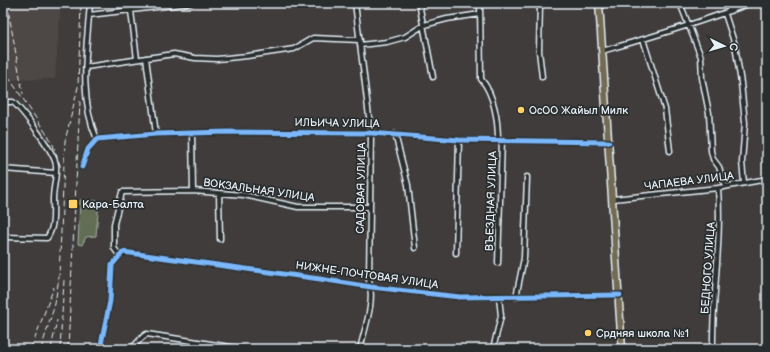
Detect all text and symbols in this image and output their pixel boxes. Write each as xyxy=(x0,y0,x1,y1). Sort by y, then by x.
north arrow xyxy=(704,26,744,66)
text: С xyxy=(727,42,740,52)
place label: ОсОО Жайыл Милк xyxy=(529,104,628,117)
marker: ОсОО Жайыл Милк xyxy=(516,105,526,115)
street label: ИЛЬИЧА УЛИЦА xyxy=(294,116,380,130)
street label: САДОВАЯ УЛИЦА xyxy=(354,142,368,234)
street label: ВЪЕЗДНАЯ УЛИЦА xyxy=(483,150,499,251)
street label: ЧАПАЕВА УЛИЦА xyxy=(643,169,735,193)
street label: ВОКЗАЛЬНАЯ УЛИЦА xyxy=(202,176,316,204)
marker: Кара-Балта xyxy=(67,198,79,210)
place label: Кара-Балта xyxy=(82,198,145,211)
street label: БЕДНОГО УЛИЦА xyxy=(698,221,718,315)
street label: НИЖНЕ-ПОЧТОВАЯ УЛИЦА xyxy=(295,259,440,292)
place label: Срдняя школа №1 xyxy=(596,327,689,340)
marker: Срдняя школа №1 xyxy=(583,328,593,338)

